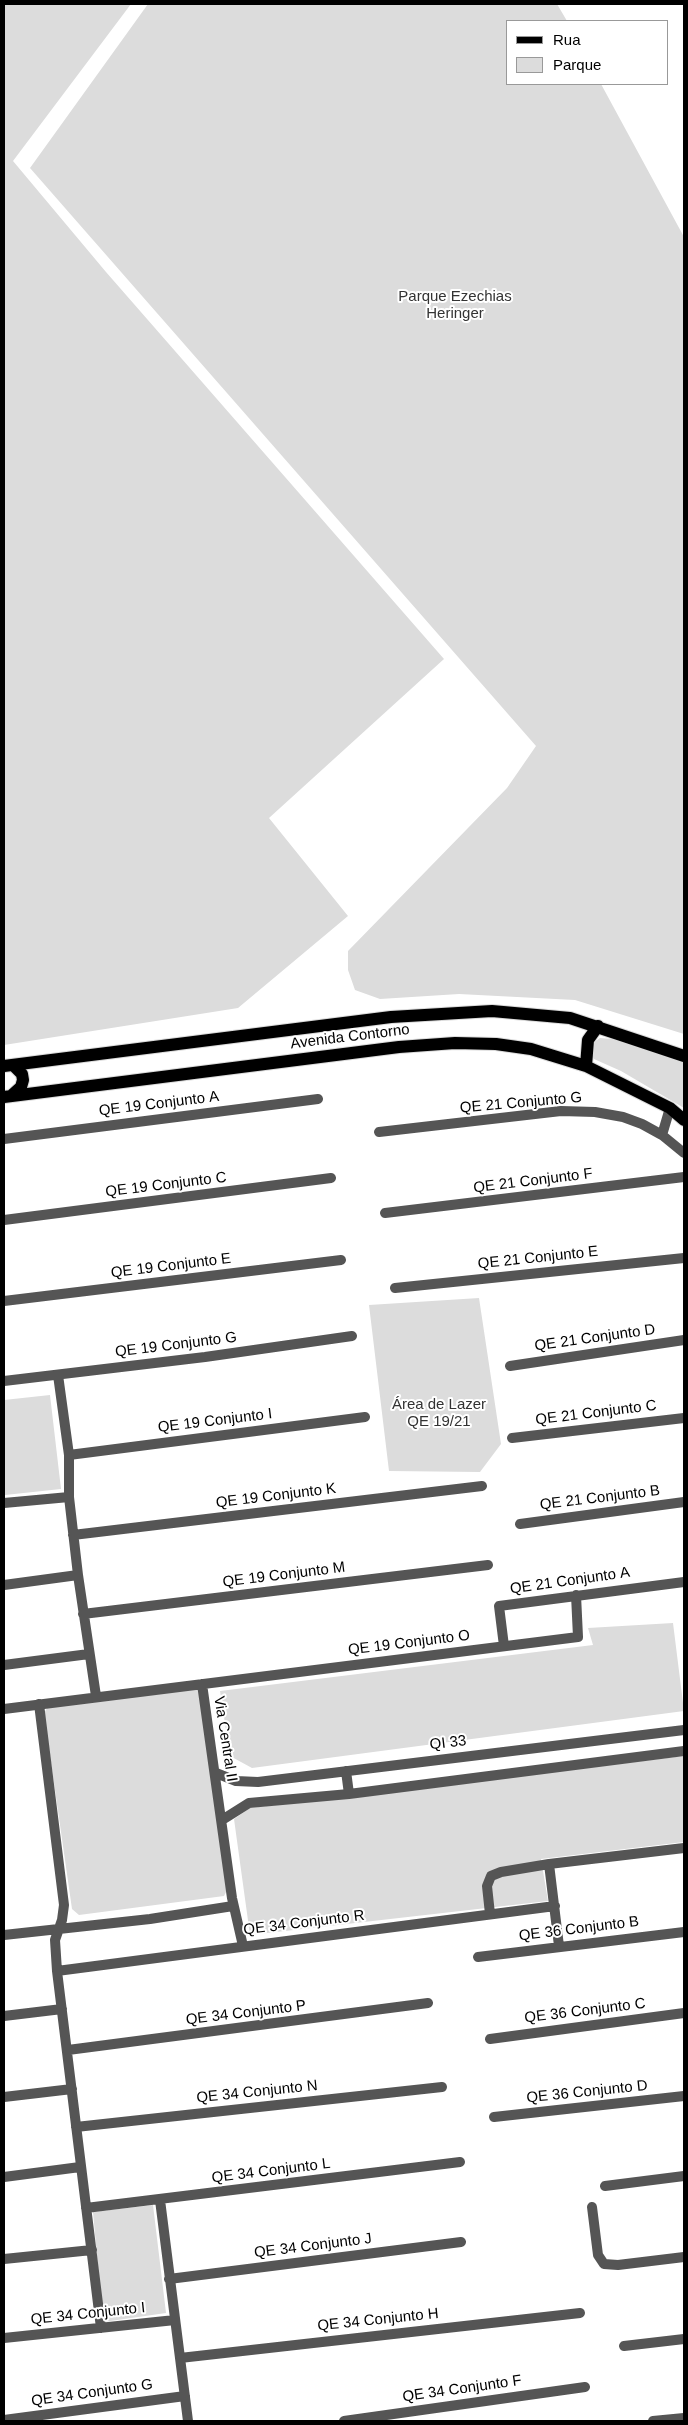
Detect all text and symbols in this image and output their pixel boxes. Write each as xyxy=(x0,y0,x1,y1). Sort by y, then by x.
legend xyxy=(506,20,668,85)
text: Rua xyxy=(553,31,581,48)
text: Parque xyxy=(553,56,601,73)
park label: Parque Ezechias Heringer xyxy=(398,288,512,323)
street label: Avenida Contorno xyxy=(289,1021,411,1053)
street label: QE 19 Conjunto A xyxy=(98,1088,220,1120)
street label: QE 21 Conjunto G xyxy=(459,1089,583,1117)
street label: QE 21 Conjunto F xyxy=(472,1165,594,1197)
street label: QE 19 Conjunto C xyxy=(104,1169,228,1201)
street label: QE 21 Conjunto E xyxy=(477,1243,599,1273)
street label: QE 19 Conjunto E xyxy=(110,1250,232,1282)
street label: QE 21 Conjunto D xyxy=(533,1321,657,1355)
street label: QE 19 Conjunto G xyxy=(114,1329,238,1361)
park label: Área de Lazer QE 19/21 xyxy=(392,1396,486,1431)
street label: QE 21 Conjunto C xyxy=(534,1397,658,1429)
street label: QE 19 Conjunto I xyxy=(157,1405,273,1437)
street label: QE 19 Conjunto K xyxy=(215,1480,337,1512)
street label: QE 21 Conjunto B xyxy=(539,1482,661,1514)
street label: QE 19 Conjunto M xyxy=(222,1559,346,1591)
street label: QE 21 Conjunto A xyxy=(509,1564,631,1598)
street label: QE 19 Conjunto O xyxy=(347,1627,471,1659)
street label: Via Central II xyxy=(209,1695,241,1783)
street label: QI 33 xyxy=(429,1732,467,1754)
street label: QE 34 Conjunto R xyxy=(242,1907,366,1939)
street label: QE 36 Conjunto B xyxy=(518,1913,640,1945)
street label: QE 36 Conjunto C xyxy=(523,1995,647,2027)
street label: QE 34 Conjunto P xyxy=(185,1997,307,2029)
street label: QE 34 Conjunto N xyxy=(196,2077,318,2107)
street label: QE 36 Conjunto D xyxy=(526,2077,648,2107)
street label: QE 34 Conjunto L xyxy=(211,2155,331,2187)
street label: QE 34 Conjunto J xyxy=(253,2230,373,2262)
street label: QE 34 Conjunto I xyxy=(30,2299,146,2329)
street label: QE 34 Conjunto H xyxy=(317,2305,439,2335)
street label: QE 34 Conjunto F xyxy=(401,2372,523,2406)
street label: QE 34 Conjunto G xyxy=(30,2376,154,2410)

